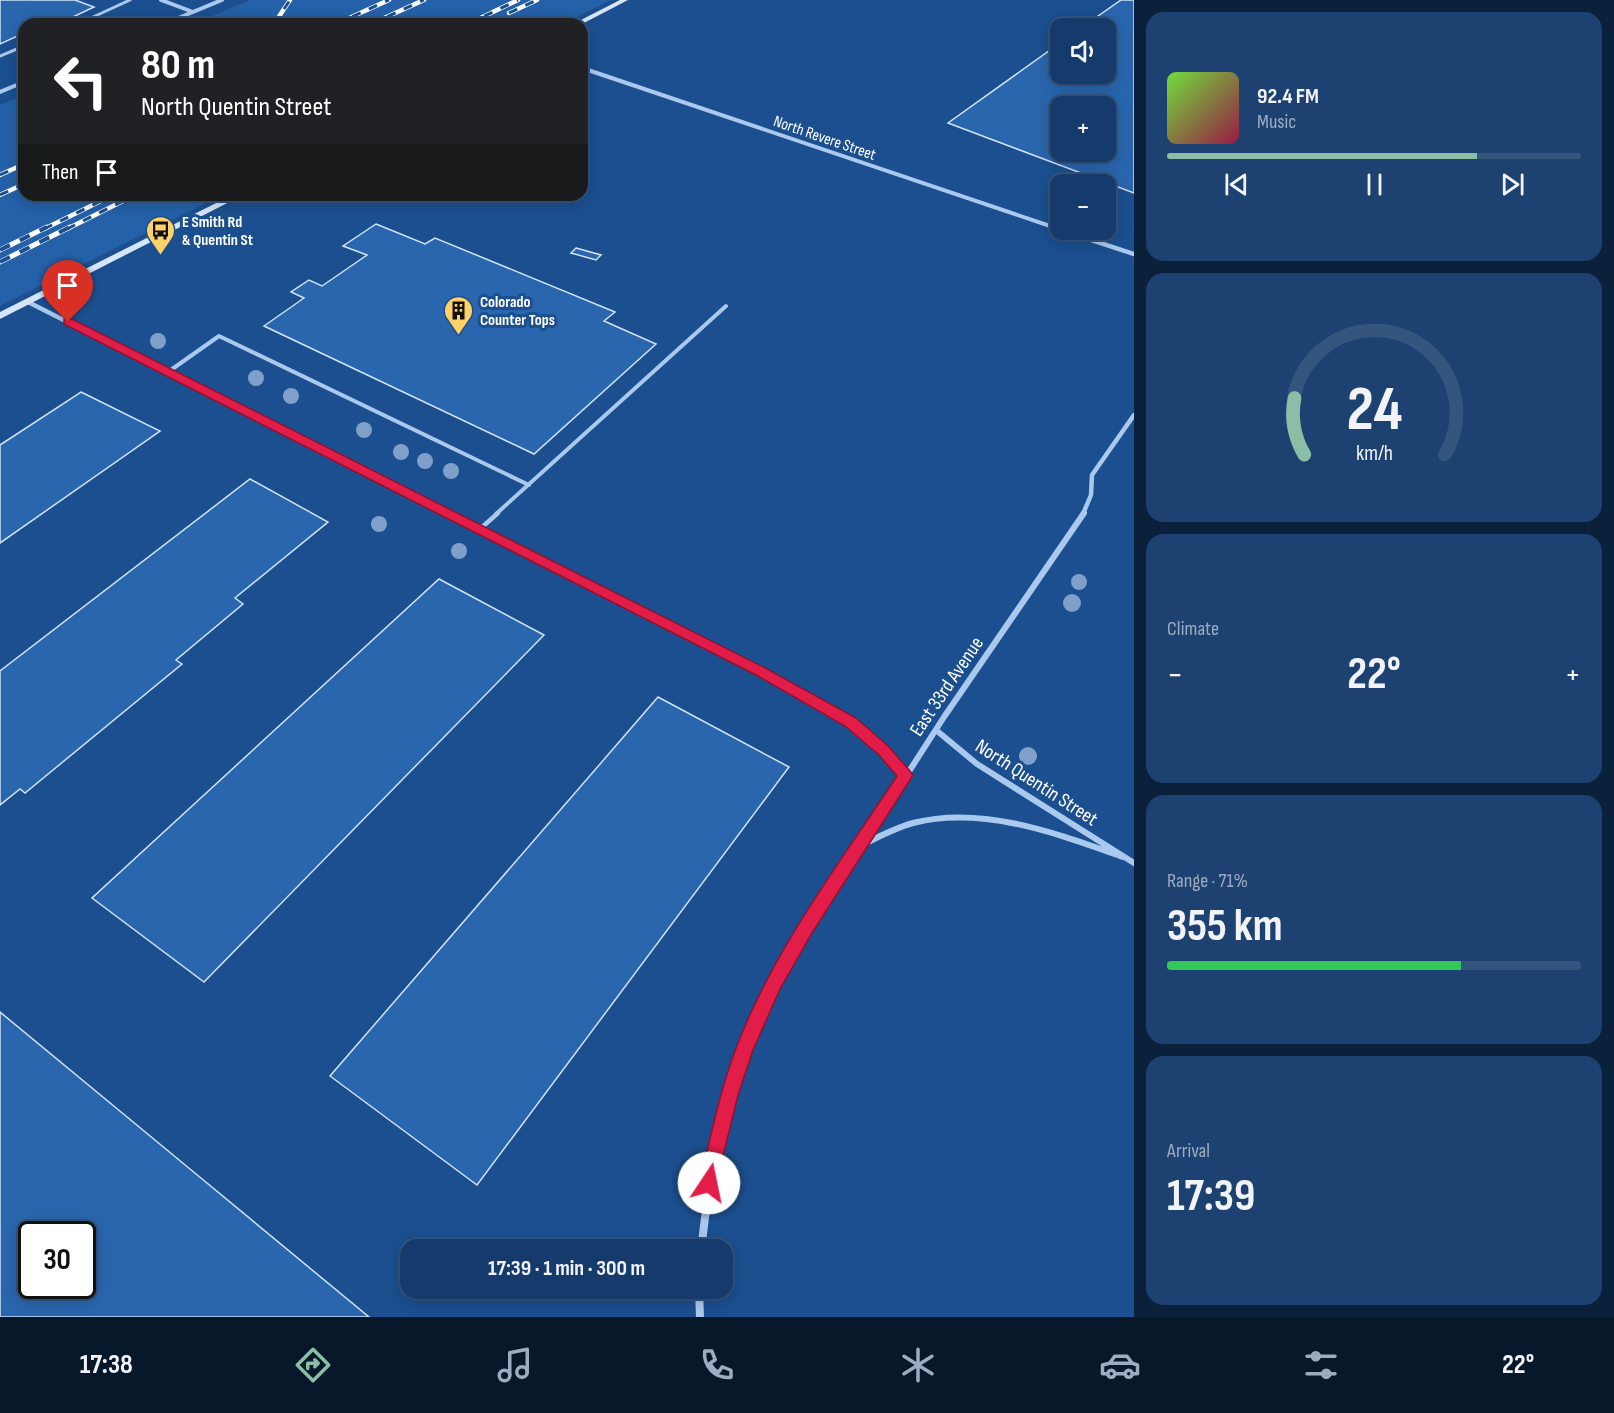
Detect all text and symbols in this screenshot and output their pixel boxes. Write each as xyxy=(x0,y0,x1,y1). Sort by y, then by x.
map controls xyxy=(1050,18,1116,240)
button: sound xyxy=(1050,18,1116,84)
text: 80 m xyxy=(141,40,215,91)
icon: left xyxy=(42,42,120,120)
text: 92.4 FM xyxy=(1257,83,1319,110)
text: North Quentin Street xyxy=(141,91,331,123)
button: + xyxy=(1050,96,1116,162)
text: Music xyxy=(1257,110,1296,134)
street label: North Revere Street xyxy=(771,112,878,165)
icon: arrive xyxy=(90,156,123,189)
text: Then xyxy=(42,159,78,186)
icon: previous xyxy=(1220,168,1253,201)
icon: pause xyxy=(1358,168,1391,201)
icon: next xyxy=(1496,168,1529,201)
button: − xyxy=(1050,174,1116,240)
place label: E Smith Rd & Quentin St xyxy=(182,213,253,250)
bus stop icon: E Smith Rd & Quentin St xyxy=(145,214,177,256)
pin xyxy=(42,260,93,322)
icon: arrive xyxy=(51,269,84,302)
place label: Colorado Counter Tops xyxy=(480,293,555,330)
building icon: Colorado Counter Tops xyxy=(443,294,475,336)
text: 24 xyxy=(1346,373,1402,448)
text: km/h xyxy=(1355,441,1393,466)
text: Climate xyxy=(1167,617,1219,641)
street label: East 33rd Avenue xyxy=(905,632,989,741)
text: 22° xyxy=(1347,647,1401,702)
text: − xyxy=(1167,655,1183,695)
text: + xyxy=(1565,655,1581,695)
street label: North Quentin Street xyxy=(971,734,1102,831)
text: Range · 71% xyxy=(1167,869,1248,893)
text: 355 km xyxy=(1167,899,1283,954)
text: Arrival xyxy=(1167,1139,1210,1163)
position arrow xyxy=(677,1151,741,1215)
text: 17:39 xyxy=(1167,1169,1255,1224)
speed limit sign: 30 xyxy=(18,1221,96,1299)
text: 17:39 · 1 min · 300 m xyxy=(488,1255,645,1282)
icon: directions xyxy=(292,1344,334,1386)
icon: music xyxy=(494,1344,536,1386)
icon: phone xyxy=(696,1344,738,1386)
icon: climate xyxy=(897,1344,939,1386)
icon: car xyxy=(1099,1344,1141,1386)
icon: filters xyxy=(1300,1344,1342,1386)
text: 17:38 xyxy=(80,1349,133,1381)
text: 22° xyxy=(1502,1349,1534,1381)

